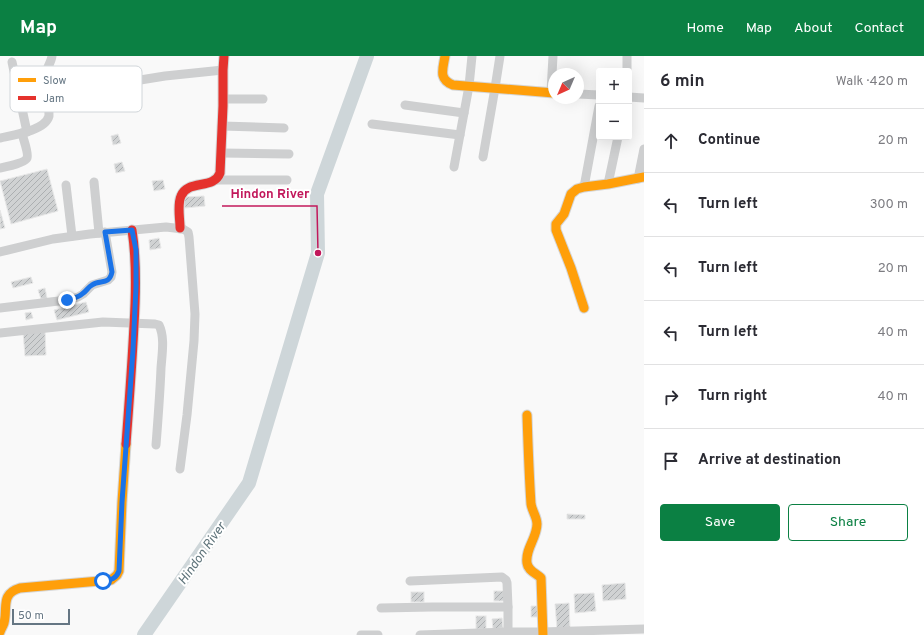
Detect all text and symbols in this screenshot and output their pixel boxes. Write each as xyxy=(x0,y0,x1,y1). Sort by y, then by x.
text: Map xyxy=(20,16,57,40)
text: Home xyxy=(687,20,724,37)
text: Map xyxy=(746,20,772,37)
text: About xyxy=(794,20,833,37)
text: Contact xyxy=(855,20,904,37)
legend xyxy=(10,66,142,112)
north arrow xyxy=(548,68,584,104)
map controls xyxy=(596,68,632,140)
button: + xyxy=(596,68,632,104)
text: 6 min xyxy=(660,71,704,93)
text: Slow xyxy=(43,74,66,88)
text: Walk · 420 m xyxy=(836,74,908,90)
text: Jam xyxy=(43,92,64,106)
button: − xyxy=(596,104,632,140)
icon: ahead xyxy=(660,130,682,152)
text: Continue xyxy=(698,131,760,150)
text: 20 m xyxy=(878,133,908,149)
callout: Hindon River xyxy=(222,181,317,206)
text: Hindon River xyxy=(231,187,310,203)
icon: left xyxy=(660,194,682,216)
text: Turn left xyxy=(698,195,758,214)
text: 300 m xyxy=(870,197,908,213)
icon: left xyxy=(660,258,682,280)
text: Turn left xyxy=(698,259,758,278)
text: 20 m xyxy=(878,261,908,277)
route end xyxy=(58,291,76,309)
icon: left xyxy=(660,322,682,344)
text: Turn left xyxy=(698,323,758,342)
text: 40 m xyxy=(878,325,908,341)
icon: right xyxy=(660,386,682,408)
text: Turn right xyxy=(698,387,767,406)
text: 40 m xyxy=(878,389,908,405)
icon: arrive xyxy=(660,450,682,472)
text: Arrive at destination xyxy=(698,451,841,470)
button: Save xyxy=(660,504,780,541)
button: Share xyxy=(788,504,908,541)
water label: Hindon River xyxy=(175,519,231,588)
route start xyxy=(94,572,112,590)
scale bar xyxy=(12,607,70,626)
text: 50 m xyxy=(18,609,44,623)

